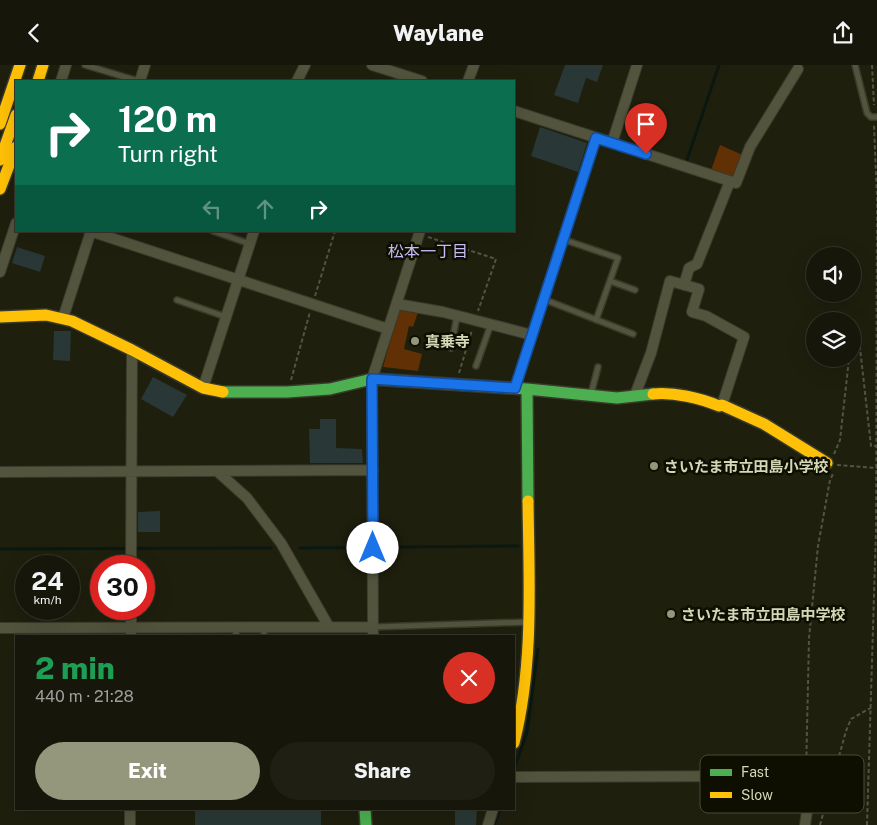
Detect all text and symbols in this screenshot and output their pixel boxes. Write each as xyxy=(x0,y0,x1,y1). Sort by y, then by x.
icon: back xyxy=(20,19,48,47)
icon: share xyxy=(829,19,857,47)
text: Waylane xyxy=(393,20,484,46)
text: 120 m xyxy=(118,99,217,140)
icon: right xyxy=(35,100,100,165)
pin xyxy=(625,103,667,154)
icon: arrive xyxy=(632,110,660,138)
text: Turn right xyxy=(118,141,218,167)
icon: left xyxy=(198,195,226,223)
icon: ahead xyxy=(251,195,279,223)
icon: right xyxy=(304,195,332,223)
district label: 松本一丁目 xyxy=(388,242,468,261)
map controls xyxy=(806,247,861,367)
button: sound xyxy=(806,247,861,302)
button: layers xyxy=(806,312,861,367)
place label: 真乗寺 xyxy=(425,333,470,350)
marker: 真乗寺 xyxy=(409,335,421,347)
place label: さいたま市立田島小学校 xyxy=(664,458,829,475)
marker: さいたま市立田島小学校 xyxy=(648,460,660,472)
position arrow xyxy=(346,521,398,573)
speed limit sign: 30 xyxy=(90,555,155,620)
text: 24 xyxy=(31,566,64,596)
text: km/h xyxy=(33,593,62,607)
place label: さいたま市立田島中学校 xyxy=(681,606,846,623)
marker: さいたま市立田島中学校 xyxy=(665,608,677,620)
text: 2 min xyxy=(35,650,115,686)
button: close xyxy=(443,652,495,704)
text: 440 m · 21:28 xyxy=(35,687,134,706)
button: Exit xyxy=(35,742,260,800)
button: Share xyxy=(270,742,495,800)
legend xyxy=(700,755,864,813)
text: Fast xyxy=(741,764,769,780)
text: Slow xyxy=(741,787,773,803)

